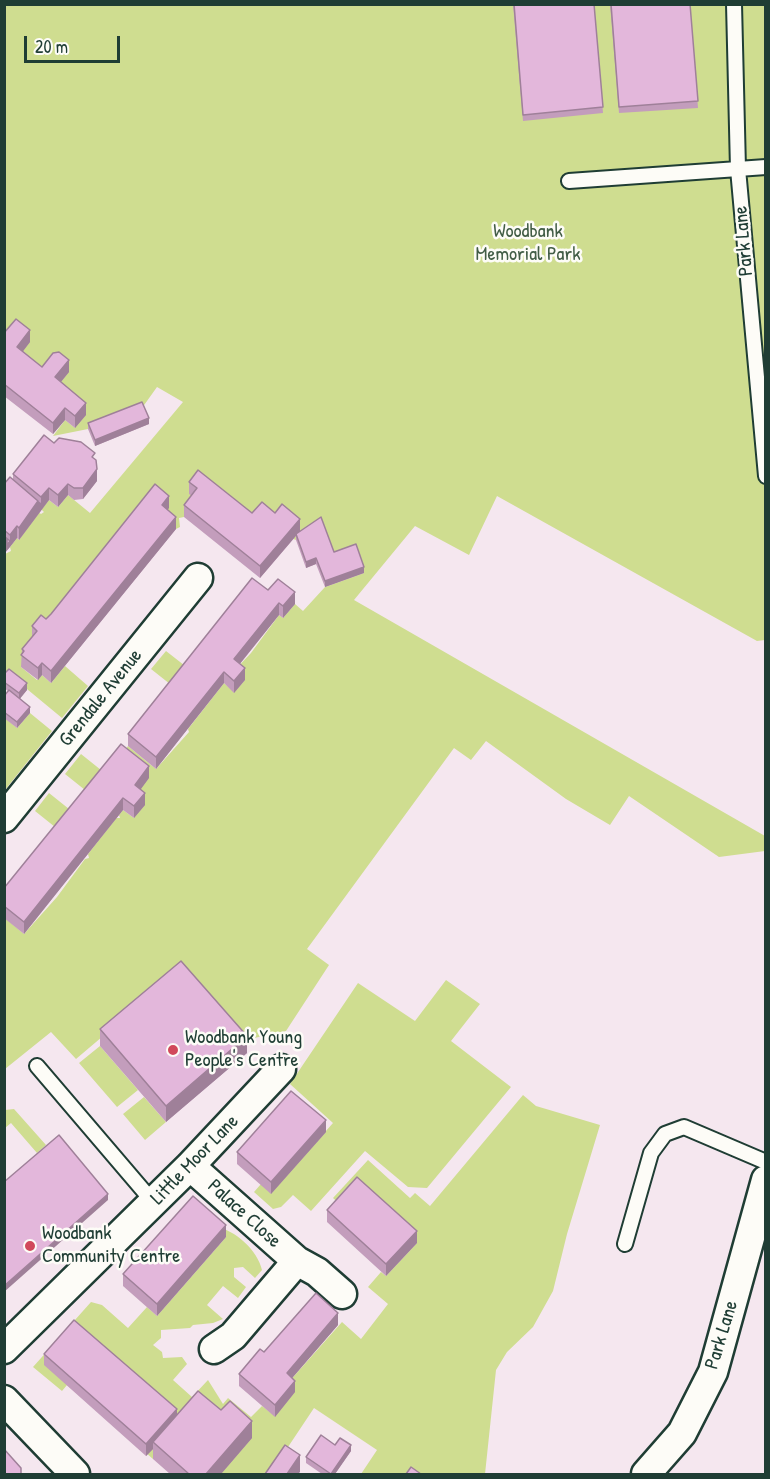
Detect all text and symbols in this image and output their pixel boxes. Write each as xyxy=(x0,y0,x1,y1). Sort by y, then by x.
scale bar xyxy=(27,24,123,62)
text: 20 m xyxy=(35,34,68,59)
street label: Park Lane xyxy=(729,205,759,277)
park label: Woodbank Memorial Park xyxy=(476,220,580,267)
street label: Grendale Avenue xyxy=(54,644,148,752)
place label: Woodbank Young People's Centre xyxy=(185,1026,302,1073)
marker: Woodbank Young People's Centre xyxy=(166,1043,180,1057)
street label: Little Moor Lane xyxy=(146,1110,244,1210)
street label: Palace Close xyxy=(202,1175,286,1253)
place label: Woodbank Community Centre xyxy=(42,1222,180,1269)
marker: Woodbank Community Centre xyxy=(23,1239,37,1253)
street label: Park Lane xyxy=(700,1298,744,1372)

